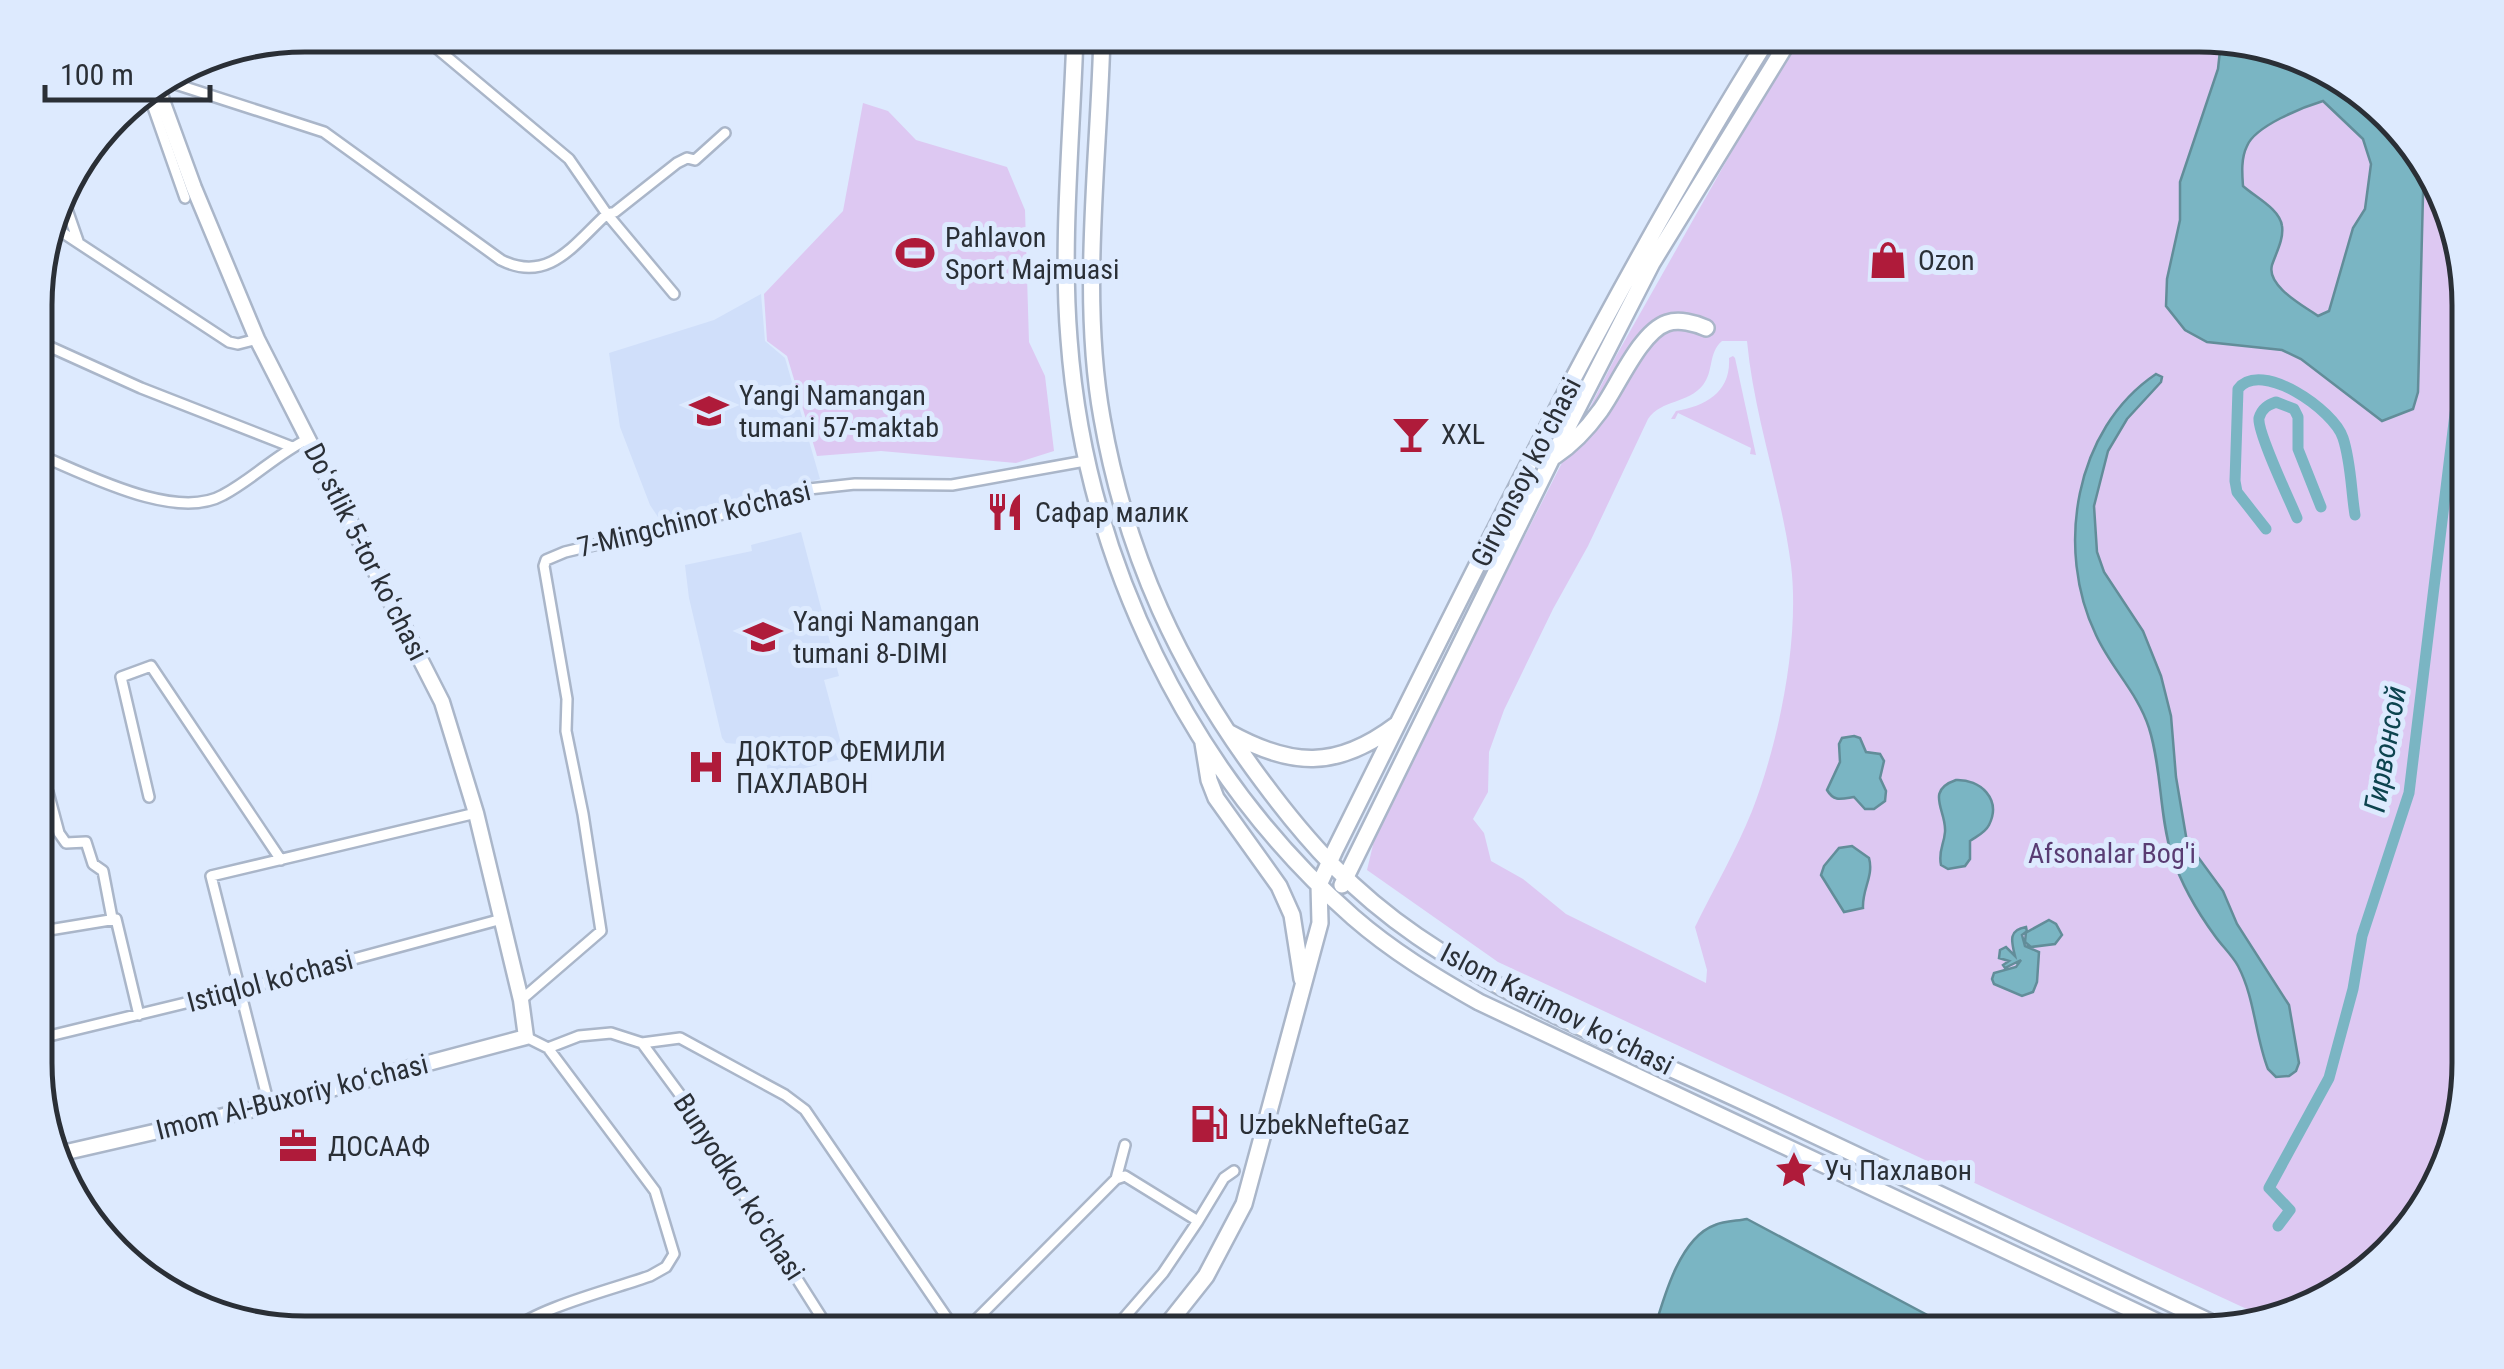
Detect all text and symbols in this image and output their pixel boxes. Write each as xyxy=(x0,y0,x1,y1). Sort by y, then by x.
scale bar xyxy=(45,40,210,102)
text: 100 m xyxy=(60,57,134,92)
place label: Pahlavon Sport Majmuasi xyxy=(945,221,1119,286)
sports icon: Pahlavon Sport Majmuasi xyxy=(894,232,936,274)
shop icon: Ozon xyxy=(1867,239,1909,281)
place label: Ozon xyxy=(1918,244,1975,277)
street label: Girvonsoy koʻchasi xyxy=(1464,372,1588,572)
place label: Yangi Namangan tumani 57-maktab xyxy=(739,379,939,444)
school or university icon: Yangi Namangan tumani 57-maktab xyxy=(688,390,730,432)
bar icon: XXL xyxy=(1390,413,1432,455)
place label: XXL xyxy=(1441,418,1485,451)
street label: Doʻstlik 5-tor koʻchasi xyxy=(297,438,435,666)
street label: 7-Mingchinor ko'chasi xyxy=(574,474,814,564)
restaurant icon: Сафар малик xyxy=(984,491,1026,533)
place label: Сафар малик xyxy=(1035,496,1189,529)
place label: Yangi Namangan tumani 8-DIMI xyxy=(793,605,980,670)
school or university icon: Yangi Namangan tumani 8-DIMI xyxy=(742,616,784,658)
water label: Гирвонсой xyxy=(2357,683,2413,815)
place label: ДОКТОР ФЕМИЛИ ПАХЛАВОН xyxy=(736,735,946,800)
hospital icon: ДОКТОР ФЕМИЛИ ПАХЛАВОН xyxy=(685,746,727,788)
park label: Afsonalar Bog'i xyxy=(2028,837,2196,870)
street label: Islom Karimov koʻchasi xyxy=(1435,936,1679,1082)
street label: Istiqlol ko‘chasi xyxy=(183,943,357,1019)
street label: Imom Al-Buxoriy koʻchasi xyxy=(153,1047,431,1147)
street label: Bunyodkor koʻchasi xyxy=(667,1088,811,1286)
fuel station icon: UzbekNefteGaz xyxy=(1188,1103,1230,1145)
place label: UzbekNefteGaz xyxy=(1239,1108,1410,1141)
office icon: ДОСААФ xyxy=(277,1125,319,1167)
place label: ДОСААФ xyxy=(328,1130,430,1163)
place icon: Уч Пахлавон xyxy=(1773,1149,1815,1191)
place label: Уч Пахлавон xyxy=(1824,1154,1972,1187)

